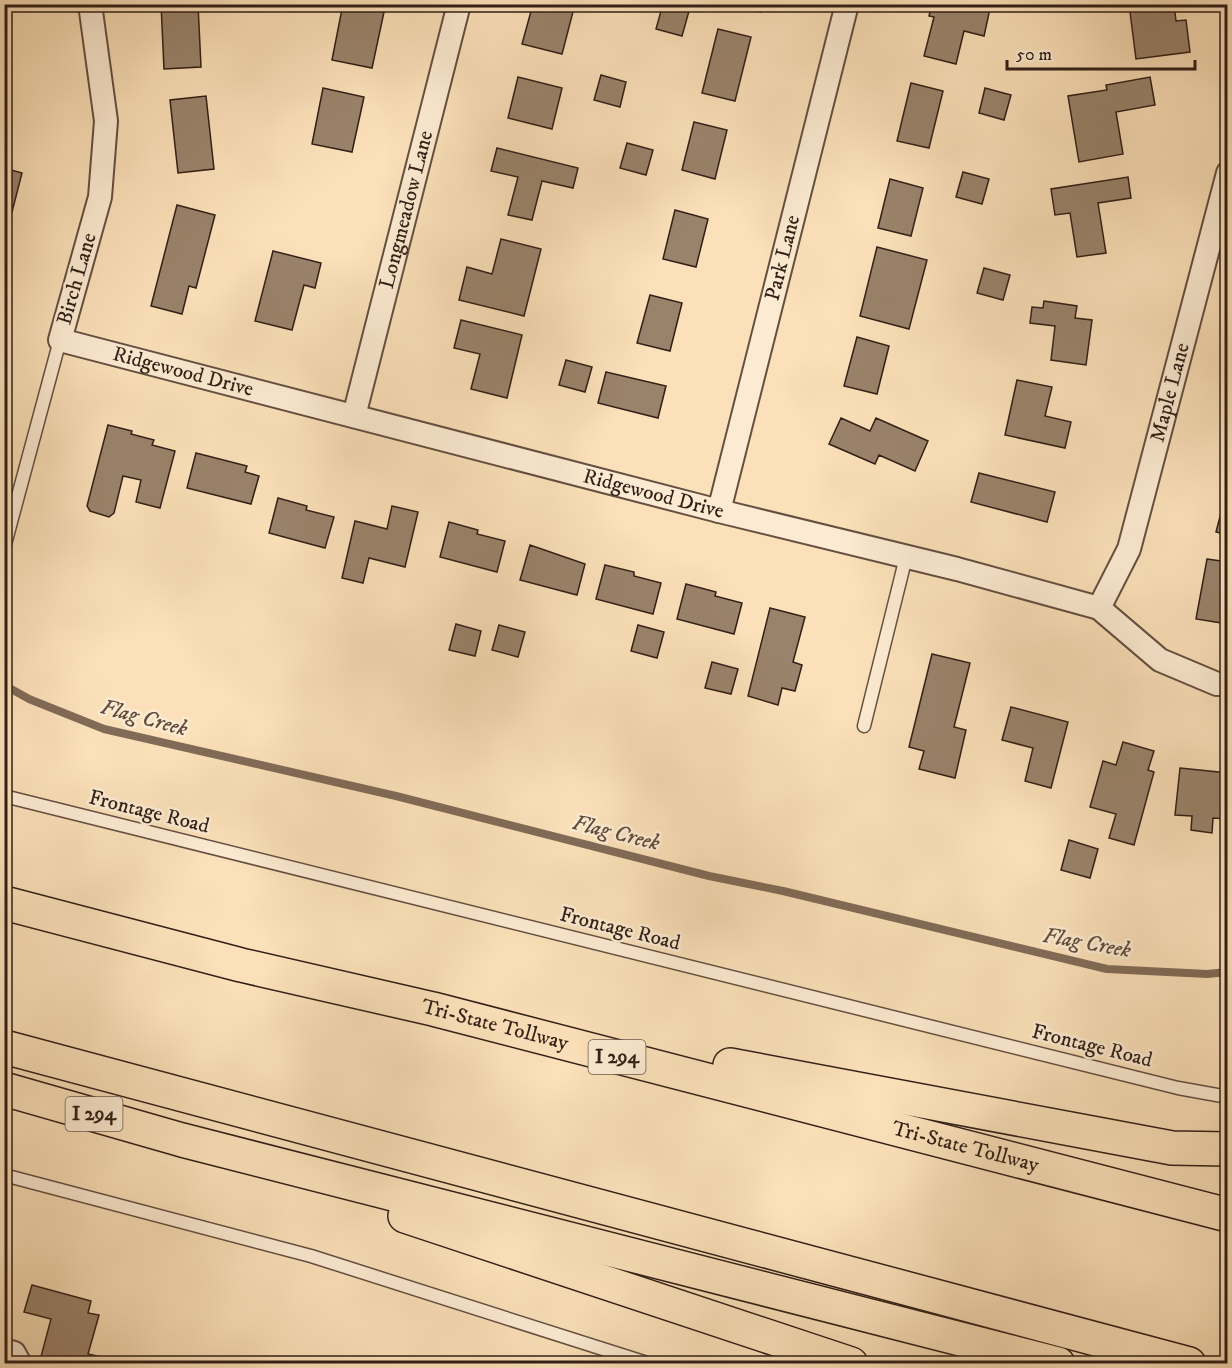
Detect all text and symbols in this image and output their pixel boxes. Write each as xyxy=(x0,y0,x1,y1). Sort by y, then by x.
scale bar xyxy=(1007,33,1194,71)
text: 50 m xyxy=(1016,44,1052,66)
street label: Longmeadow Lane xyxy=(374,128,439,291)
street label: Park Lane xyxy=(760,212,806,304)
street label: Birch Lane xyxy=(51,230,103,328)
street label: Maple Lane xyxy=(1145,340,1196,445)
street label: Ridgewood Drive xyxy=(110,341,257,403)
street label: Ridgewood Drive xyxy=(580,463,727,525)
water label: Flag Creek xyxy=(98,693,191,743)
street label: Frontage Road xyxy=(86,784,212,840)
water label: Flag Creek xyxy=(570,809,663,857)
street label: Frontage Road xyxy=(557,901,683,957)
water label: Flag Creek xyxy=(1041,922,1134,964)
street label: Tri-State Tollway xyxy=(419,994,572,1057)
street label: Frontage Road xyxy=(1029,1018,1155,1074)
road number: I 294 xyxy=(588,1040,646,1074)
road number: I 294 xyxy=(66,1097,122,1131)
street label: Tri-State Tollway xyxy=(889,1115,1043,1179)

